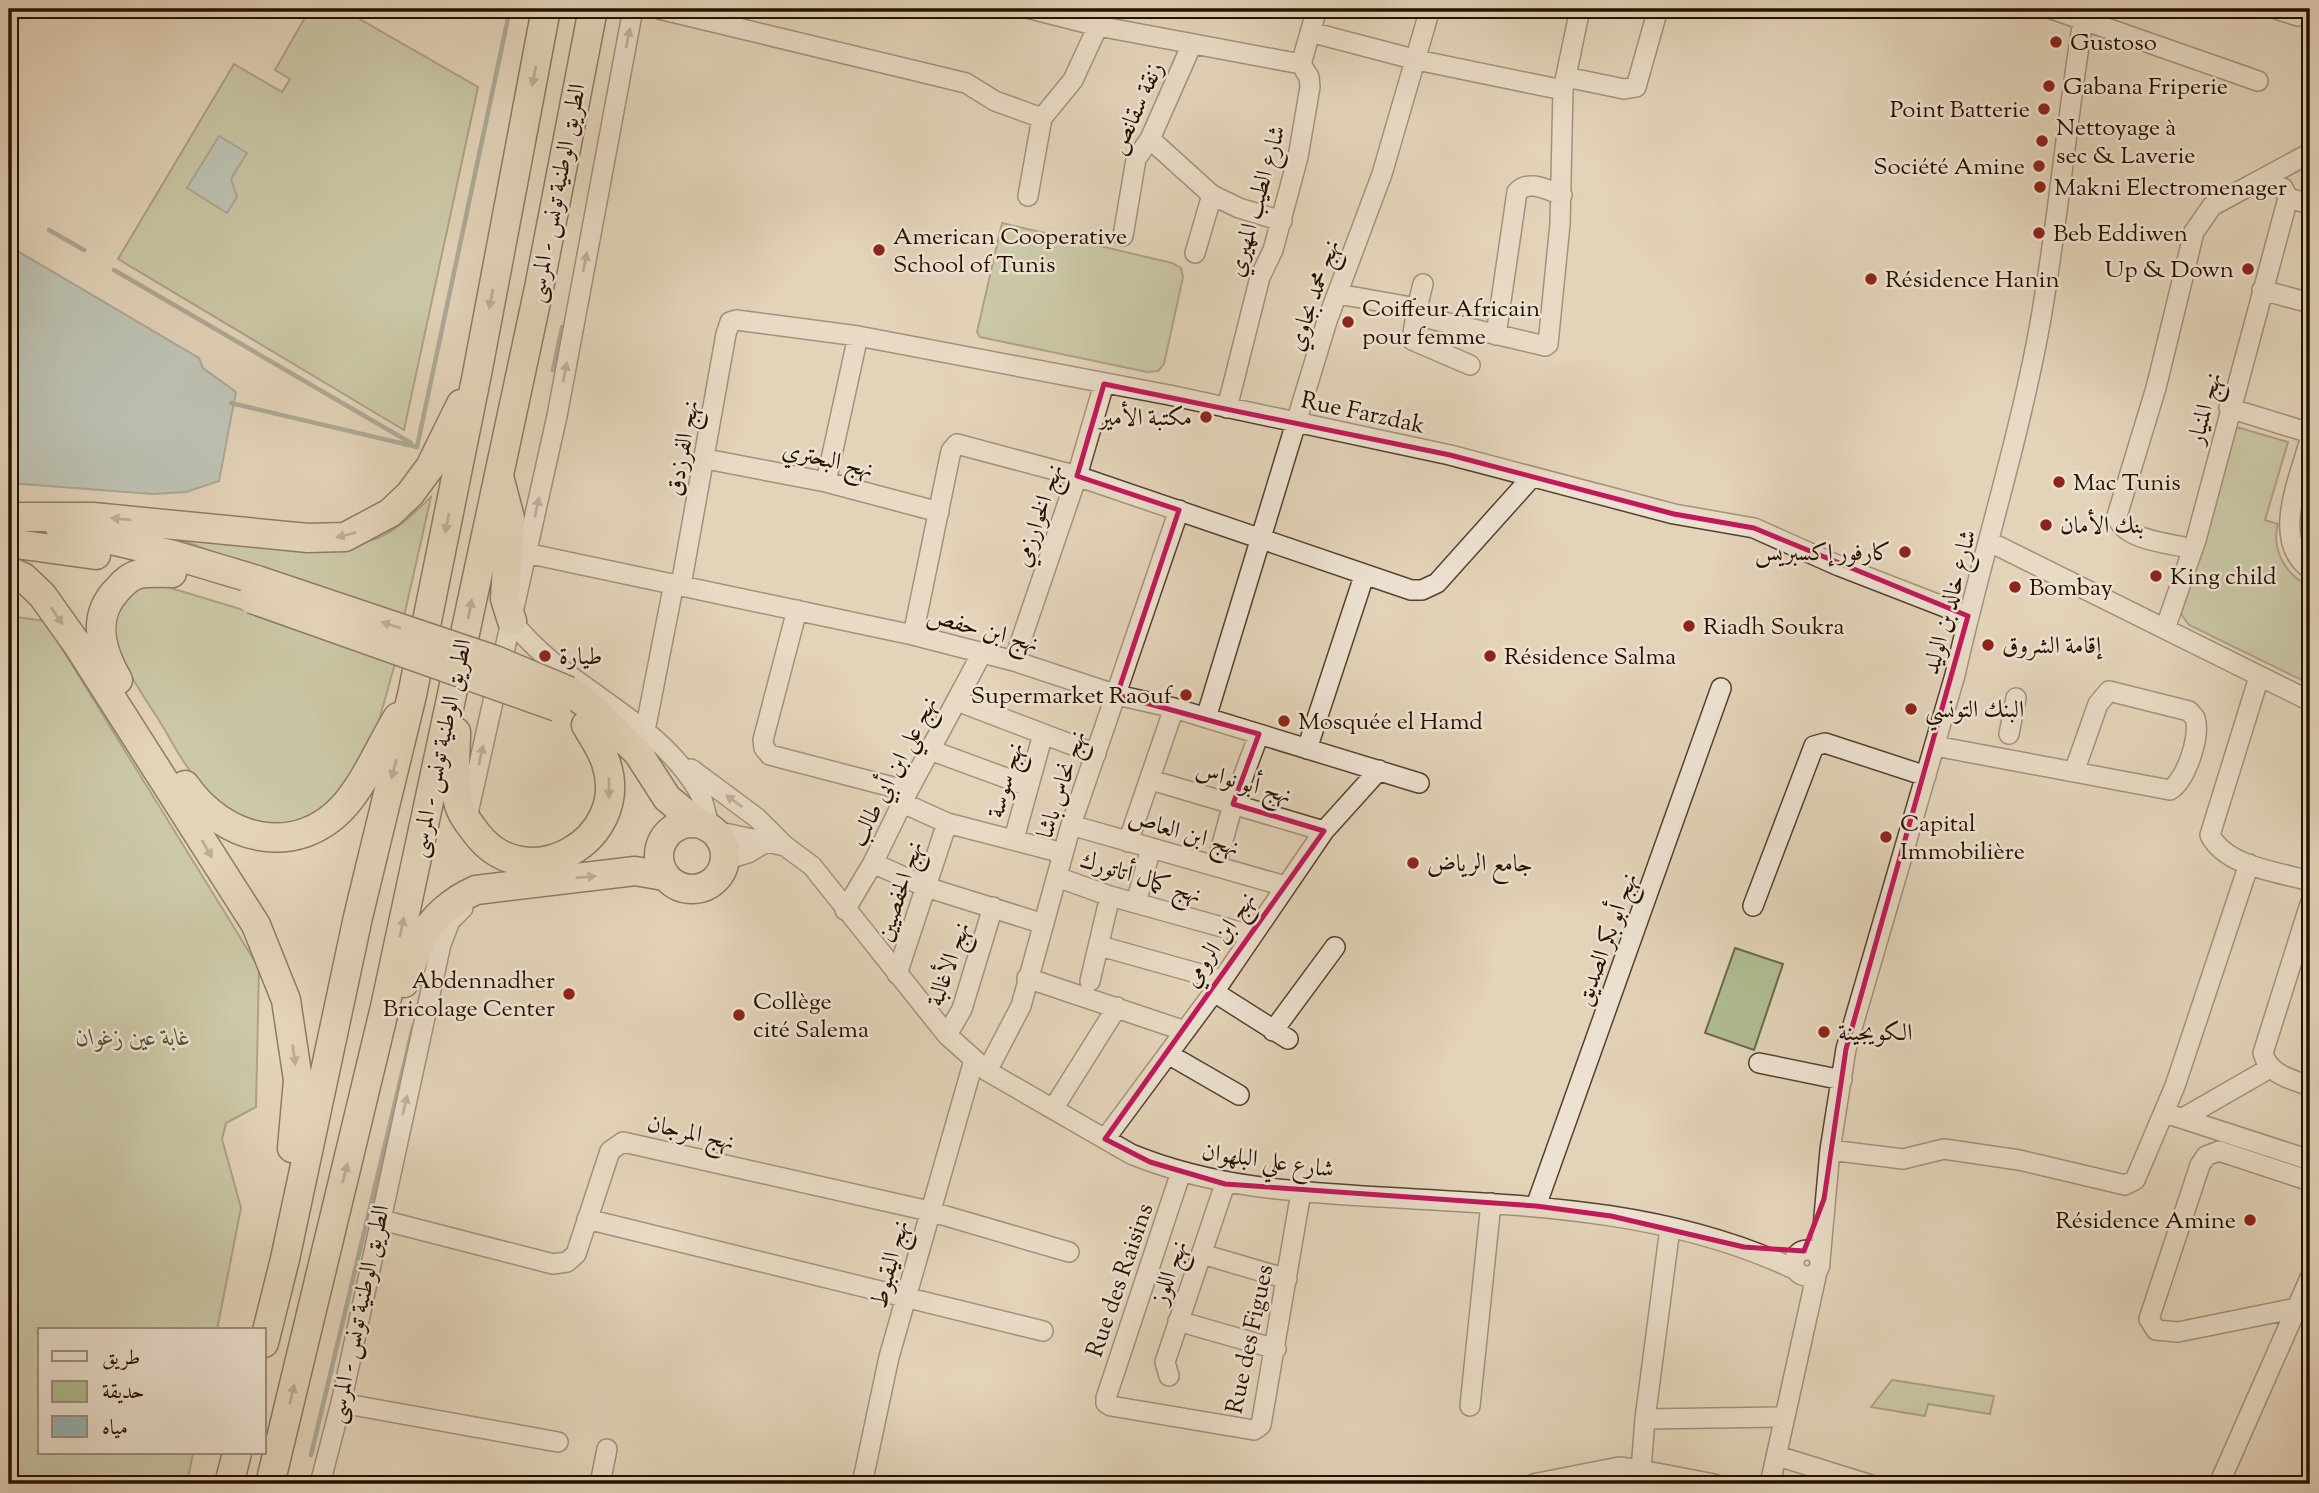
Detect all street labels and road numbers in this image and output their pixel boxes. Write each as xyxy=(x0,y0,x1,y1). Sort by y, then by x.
street label: زنقة سقانص xyxy=(1102,57,1173,161)
street label: الطريق الوطنية تونس - المرسى xyxy=(520,81,596,306)
street label: شارع الطيب المهيري xyxy=(1220,122,1297,282)
street label: نهج محمد بجاوي xyxy=(1280,235,1352,357)
street label: نهج المنيار xyxy=(2179,369,2234,451)
street label: Rue Farzdak xyxy=(1297,384,1428,444)
street label: نهج الفرزدق xyxy=(659,398,711,499)
street label: نهج البحتري xyxy=(778,434,877,490)
street label: نهج الخوارزمي xyxy=(1006,460,1075,572)
street label: شارع خالد بن الوليد xyxy=(1915,526,1988,679)
street label: نهج ابن حفص xyxy=(922,600,1042,664)
street label: الطريق الوطنية تونس - المرسى xyxy=(402,636,482,861)
street label: نهج علي ابن أبي طالب xyxy=(840,690,951,855)
street label: نهج نحاس باشا xyxy=(1029,726,1098,844)
street label: نهج سوسة xyxy=(980,738,1036,823)
street label: نهج أبو نواس xyxy=(1191,752,1296,816)
street label: نهج ابن العاص xyxy=(1123,802,1243,868)
street label: نهج الحفصيين xyxy=(869,837,935,947)
street label: نهج كمال أتاتورك xyxy=(1075,842,1206,915)
street label: نهج أبو بكر الصديق xyxy=(1566,868,1650,1012)
street label: نهج ابن الرومي xyxy=(1176,885,1267,996)
street label: نهج الأغالبة xyxy=(919,917,982,1012)
street label: نهج المرجان xyxy=(643,1107,738,1162)
street label: شارع علي البلهوان xyxy=(1199,1136,1336,1192)
street label: Rue des Raisins xyxy=(1079,1199,1163,1362)
street label: الطريق الوطنية تونس - المرسى xyxy=(320,1202,400,1427)
street label: نهج اليقبوط xyxy=(863,1216,921,1313)
street label: نهج اللوز xyxy=(1143,1236,1200,1312)
street label: Rue des Figues xyxy=(1219,1262,1283,1417)

